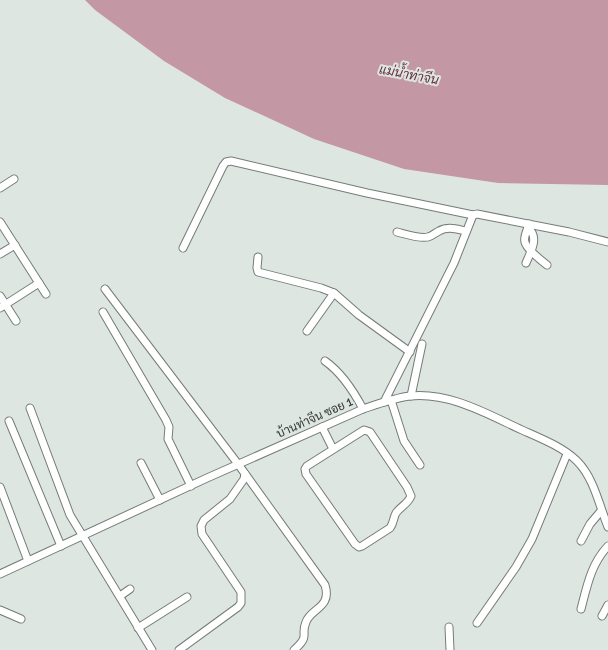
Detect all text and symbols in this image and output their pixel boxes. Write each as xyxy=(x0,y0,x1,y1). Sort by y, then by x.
water label: แม่น้ำท่าจีน xyxy=(378,56,442,89)
street label: บ้านท่าจีน ซอย 1 xyxy=(274,393,356,442)

